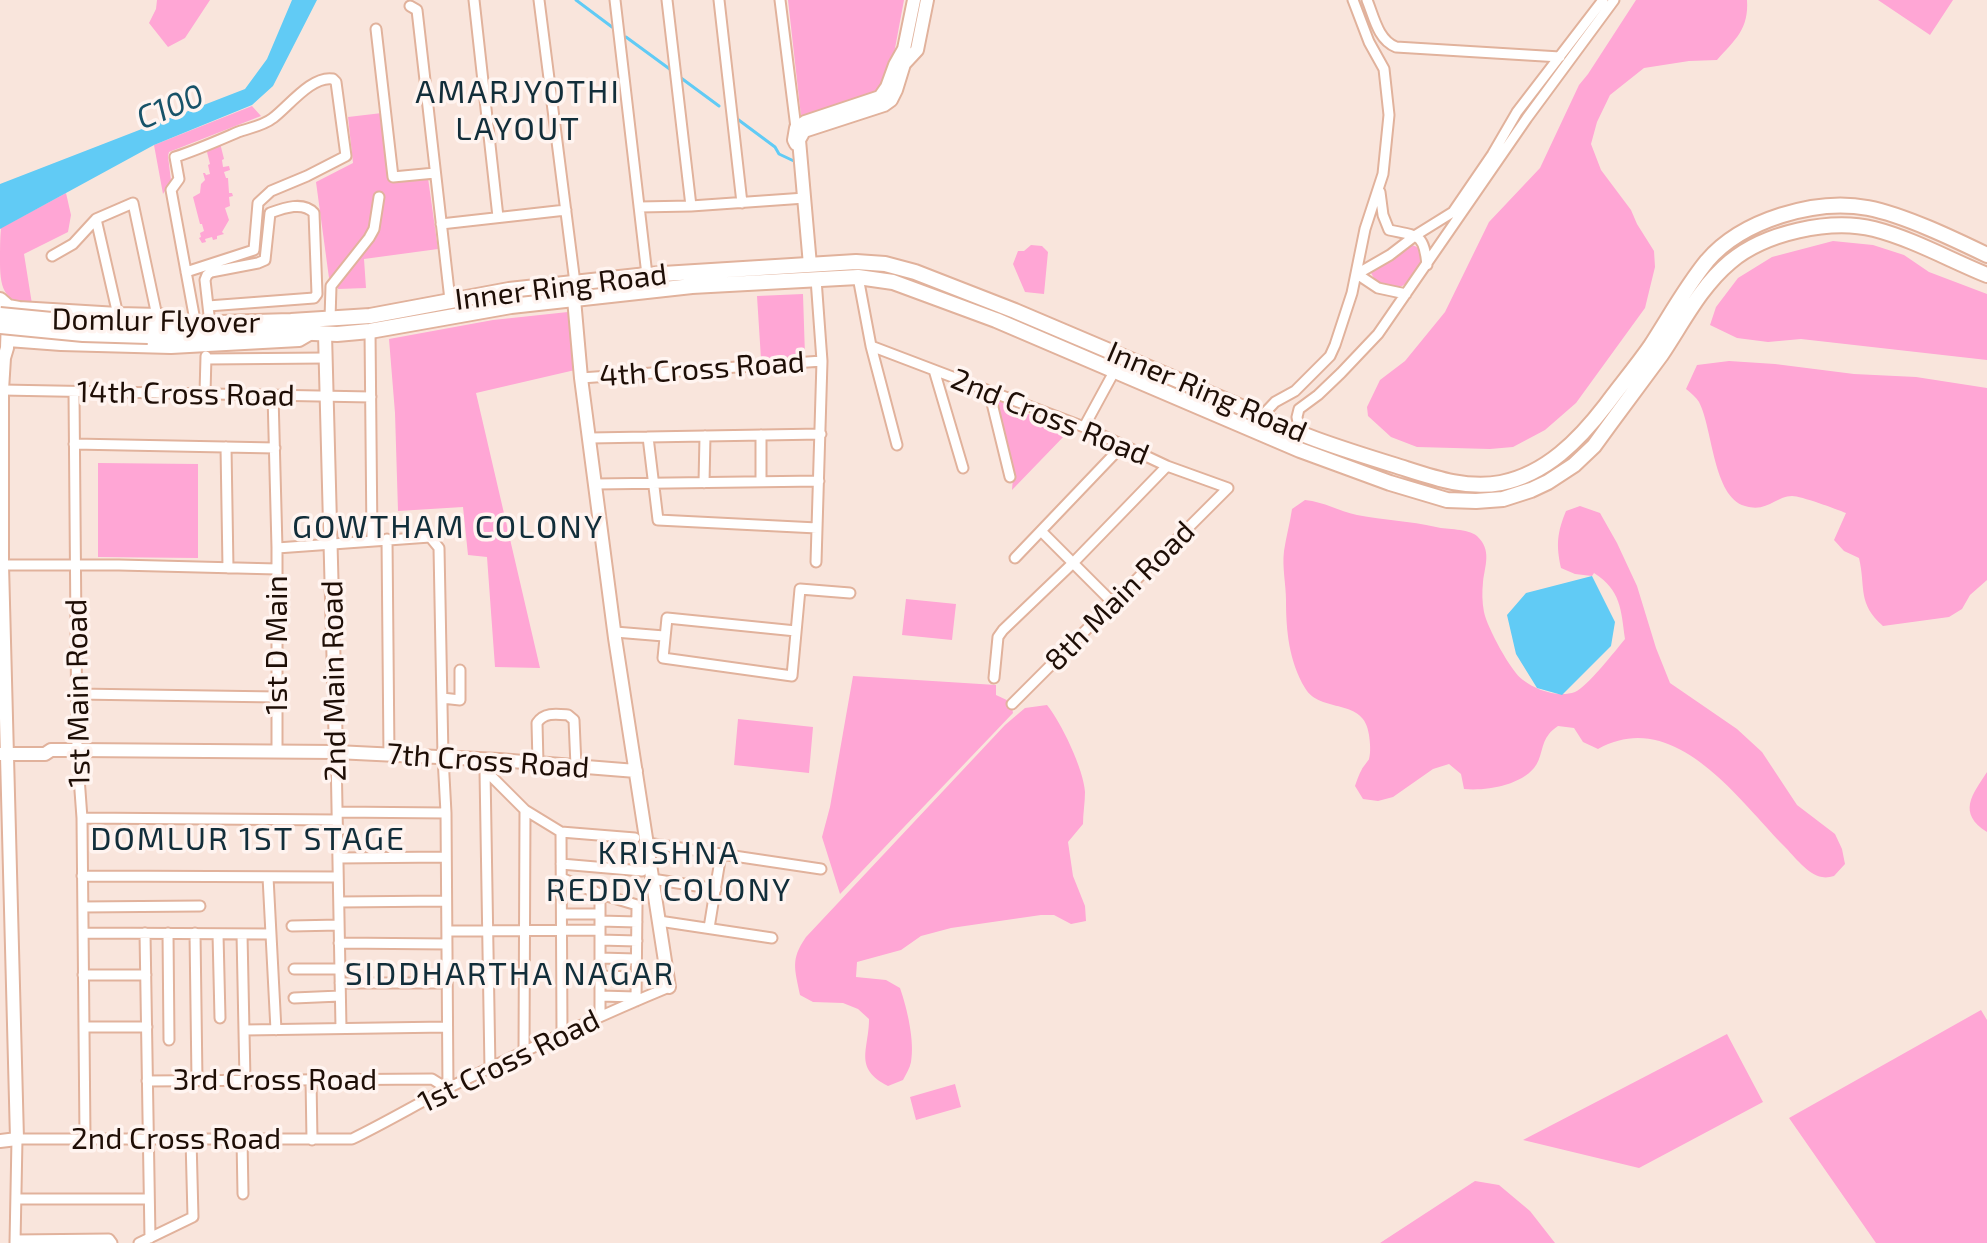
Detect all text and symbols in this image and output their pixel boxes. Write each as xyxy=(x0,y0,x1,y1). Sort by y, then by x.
district label: AMARJYOTHI LAYOUT xyxy=(415,73,621,148)
water label: C100 xyxy=(131,76,209,138)
street label: Inner Ring Road xyxy=(453,256,669,318)
street label: Domlur Flyover xyxy=(51,301,261,341)
street label: Inner Ring Road xyxy=(1102,334,1312,450)
street label: 4th Cross Road xyxy=(598,344,806,394)
street label: 2nd Cross Road xyxy=(946,361,1154,473)
street label: 14th Cross Road xyxy=(77,374,295,414)
district label: GOWTHAM COLONY xyxy=(292,508,604,546)
street label: 8th Main Road xyxy=(1038,514,1202,678)
street label: 1st D Main xyxy=(259,575,295,715)
street label: 2nd Main Road xyxy=(314,580,354,782)
street label: 1st Main Road xyxy=(58,598,98,788)
street label: 7th Cross Road xyxy=(386,736,590,786)
district label: DOMLUR 1ST STAGE xyxy=(90,820,406,858)
district label: KRISHNA REDDY COLONY xyxy=(546,834,792,909)
district label: SIDDHARTHA NAGAR xyxy=(345,955,675,993)
street label: 1st Cross Road xyxy=(412,1002,606,1120)
street label: 3rd Cross Road xyxy=(173,1062,377,1098)
street label: 2nd Cross Road xyxy=(71,1121,281,1157)

